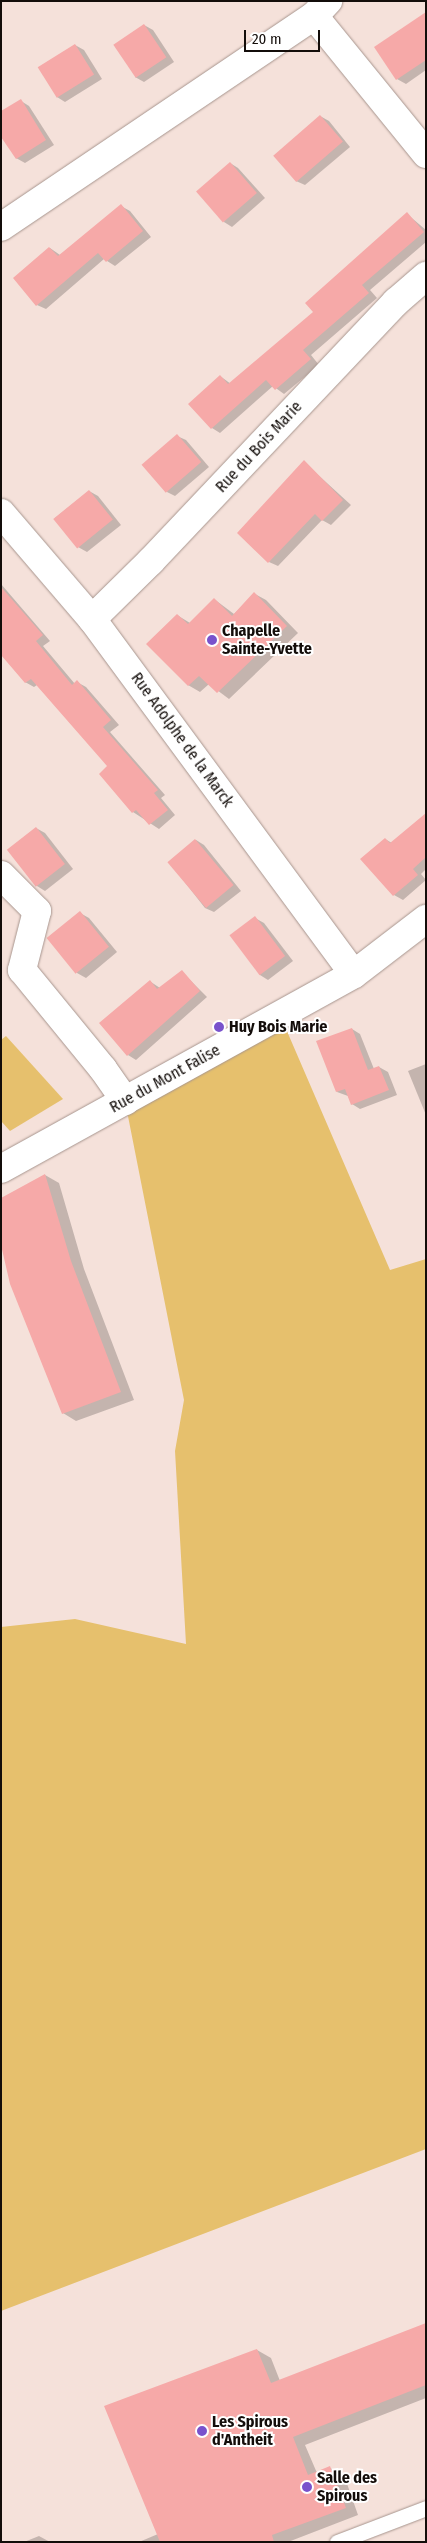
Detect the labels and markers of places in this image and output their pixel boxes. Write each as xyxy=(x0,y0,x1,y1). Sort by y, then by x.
place label: Chapelle Sainte-Yvette xyxy=(222,621,312,659)
marker: Chapelle Sainte-Yvette xyxy=(206,634,218,646)
place label: Huy Bois Marie xyxy=(229,1017,327,1037)
marker: Huy Bois Marie xyxy=(213,1021,225,1033)
place label: Les Spirous d'Antheit xyxy=(212,2412,288,2450)
marker: Les Spirous d'Antheit xyxy=(196,2425,208,2437)
place label: Salle des Spirous xyxy=(317,2468,377,2506)
marker: Salle des Spirous xyxy=(301,2481,313,2493)

